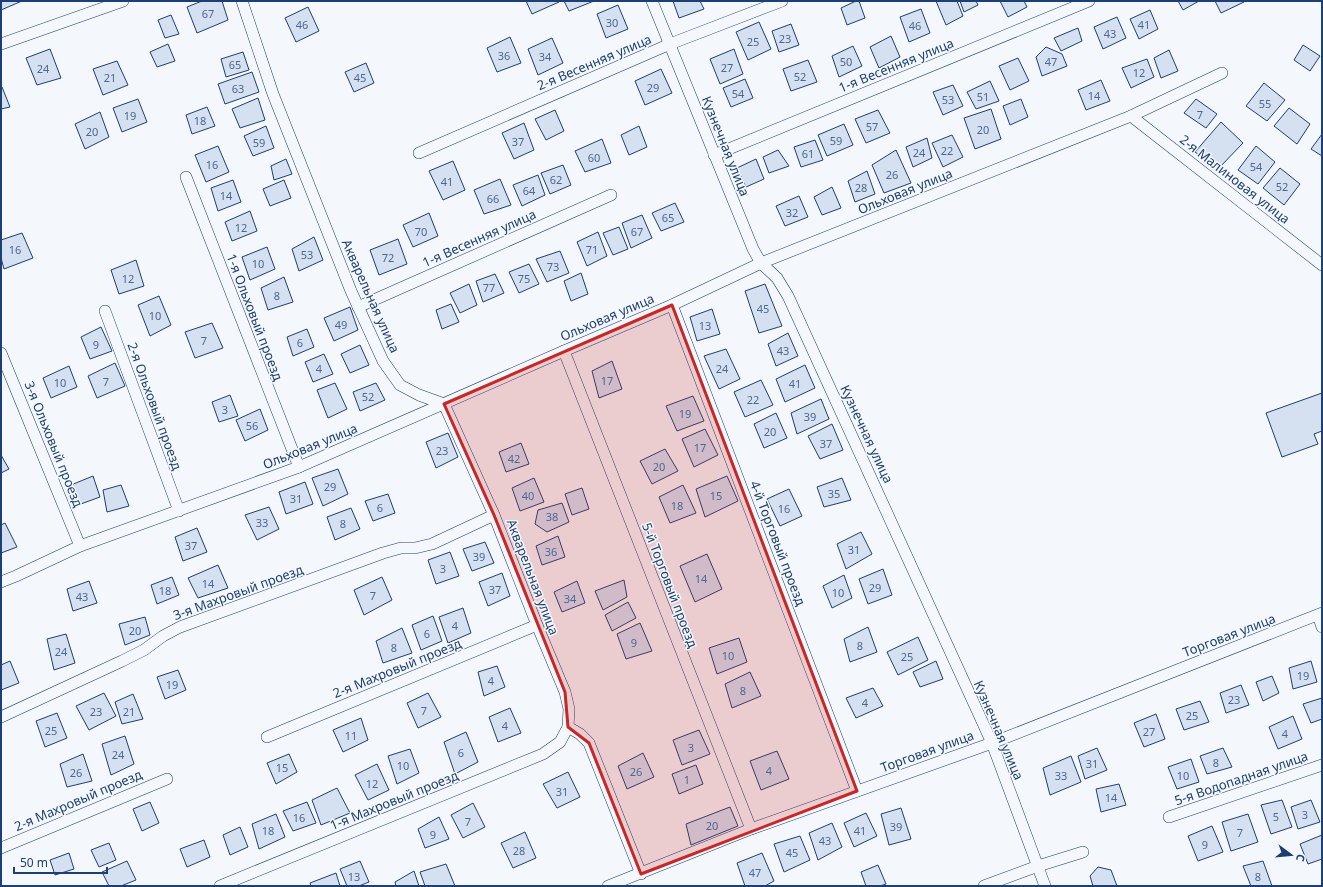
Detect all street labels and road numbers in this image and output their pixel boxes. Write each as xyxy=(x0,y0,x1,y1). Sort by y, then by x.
street label: 2-я Весенняя улица xyxy=(534,30,654,94)
street label: 1-я Весенняя улица xyxy=(836,34,956,96)
street label: Кузнечная улица xyxy=(698,93,754,199)
street label: 2-я Малиновая улица xyxy=(1176,130,1294,228)
street label: Ольховая улица xyxy=(855,164,955,218)
street label: 1-я Весенняя улица xyxy=(419,205,539,271)
street label: Акварельная улица xyxy=(338,236,404,356)
street label: 1-я Ольховый проезд xyxy=(223,251,288,383)
street label: Ольховая улица xyxy=(557,289,657,345)
street label: 2-я Ольховый проезд xyxy=(124,340,186,472)
street label: 3-я Ольховый проезд xyxy=(20,378,88,510)
street label: Кузнечная улица xyxy=(836,382,898,486)
street label: Ольховая улица xyxy=(260,419,360,473)
street label: 4-й Торговый проезд xyxy=(746,478,810,608)
street label: Акварельная улица xyxy=(503,517,563,637)
street label: 5-й Торговый проезд xyxy=(638,520,702,650)
street label: 3-я Махровый проезд xyxy=(171,560,306,624)
street label: Торговая улица xyxy=(1180,609,1278,661)
street label: 2-я Махровый проезд xyxy=(330,634,464,702)
street label: Кузнечная улица xyxy=(970,677,1028,783)
street label: Торговая улица xyxy=(878,726,976,776)
street label: 5-я Водопадная улица xyxy=(1172,747,1310,809)
street label: 2-я Махровый проезд xyxy=(11,765,145,835)
street label: 1-я Махровый проезд xyxy=(327,766,461,834)

